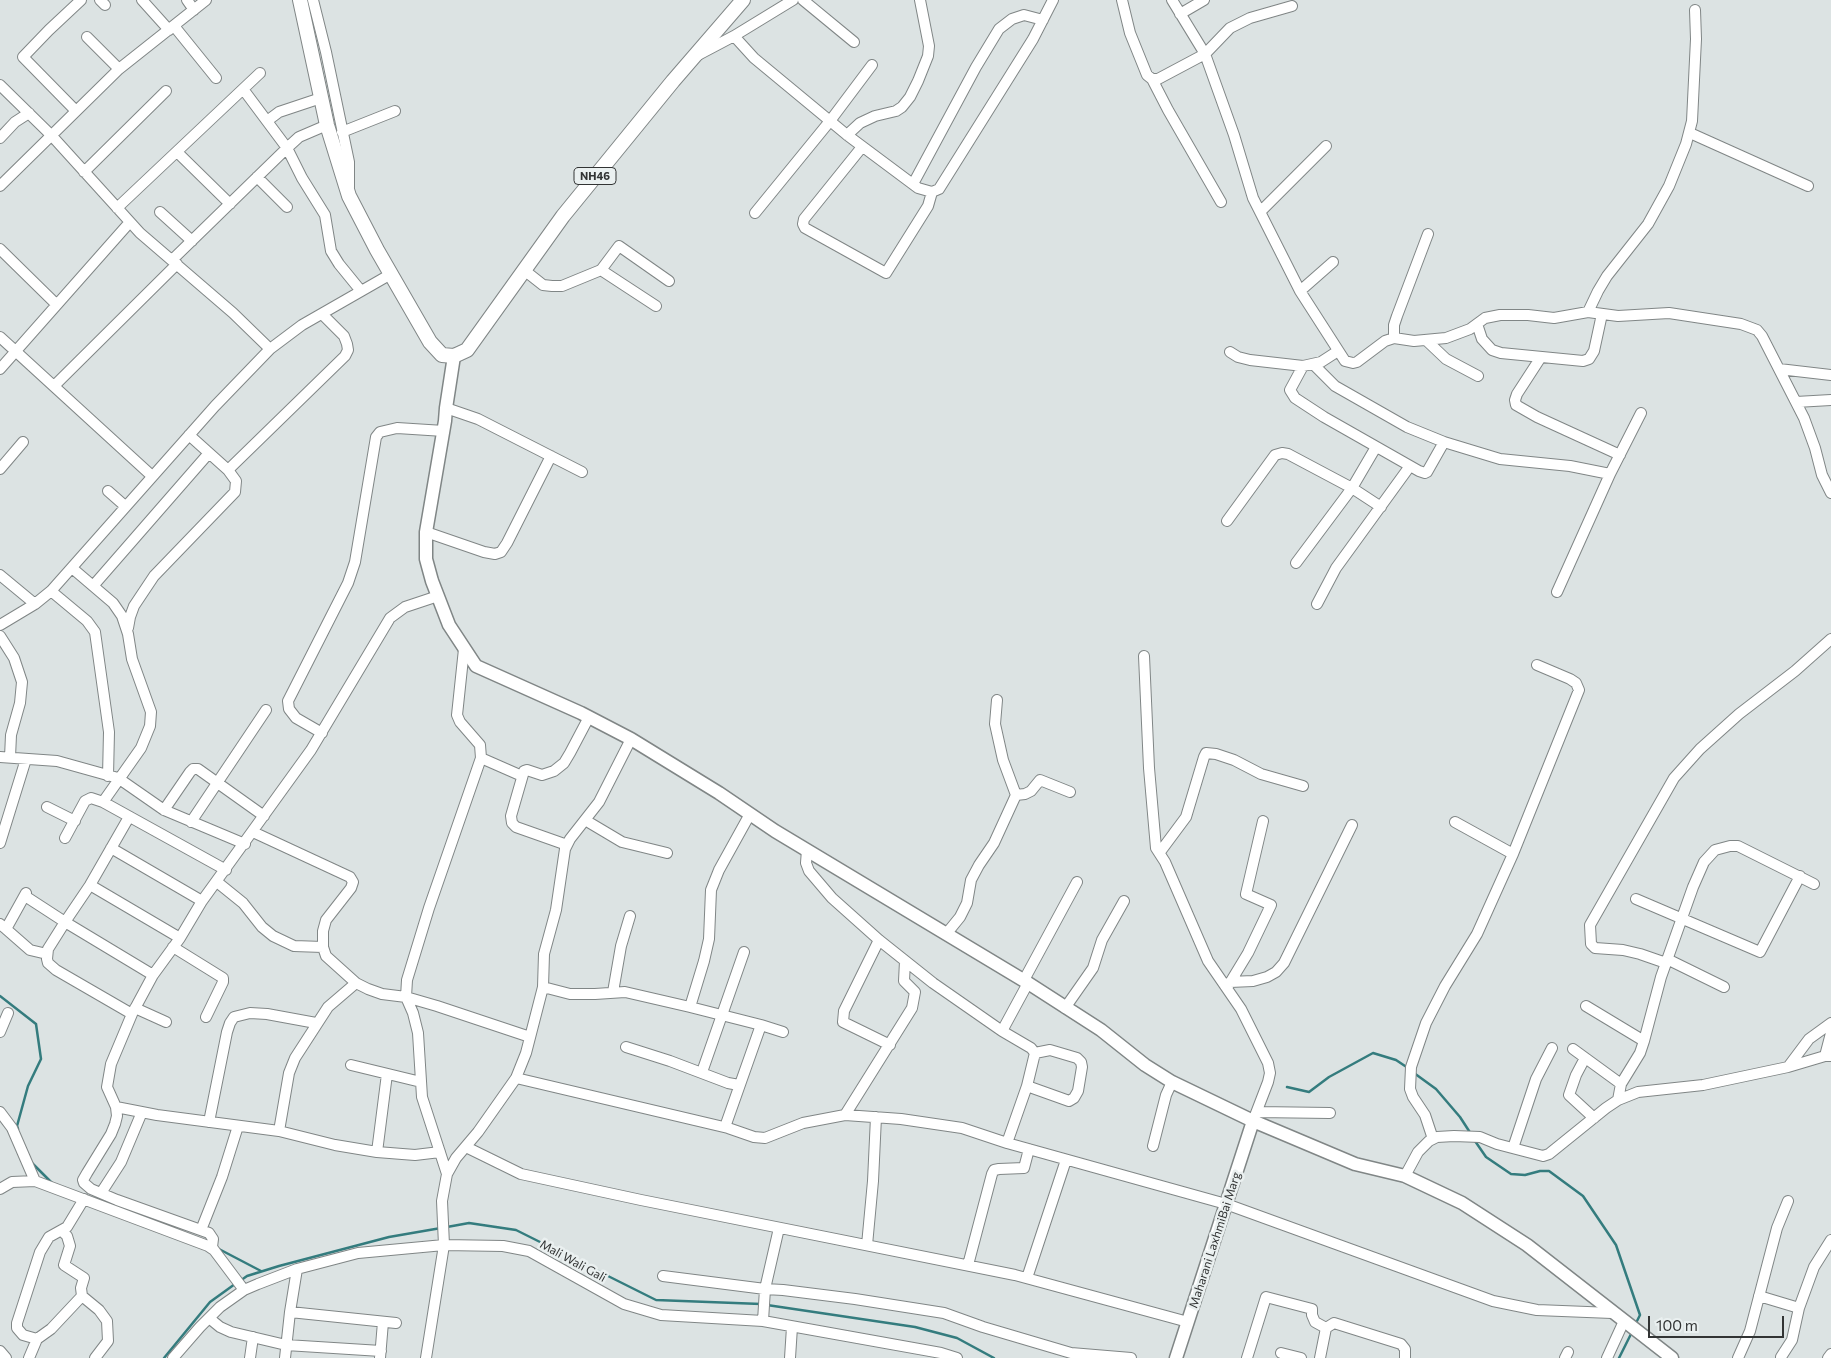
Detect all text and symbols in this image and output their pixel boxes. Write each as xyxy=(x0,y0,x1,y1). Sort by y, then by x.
road number: NH46 xyxy=(574,168,616,185)
street label: Maharani LaxhmiBai Marg xyxy=(1186,1170,1244,1310)
street label: Mali Wali Gali xyxy=(537,1237,609,1285)
scale bar xyxy=(1651,1306,1787,1338)
text: 100 m xyxy=(1656,1316,1698,1334)

